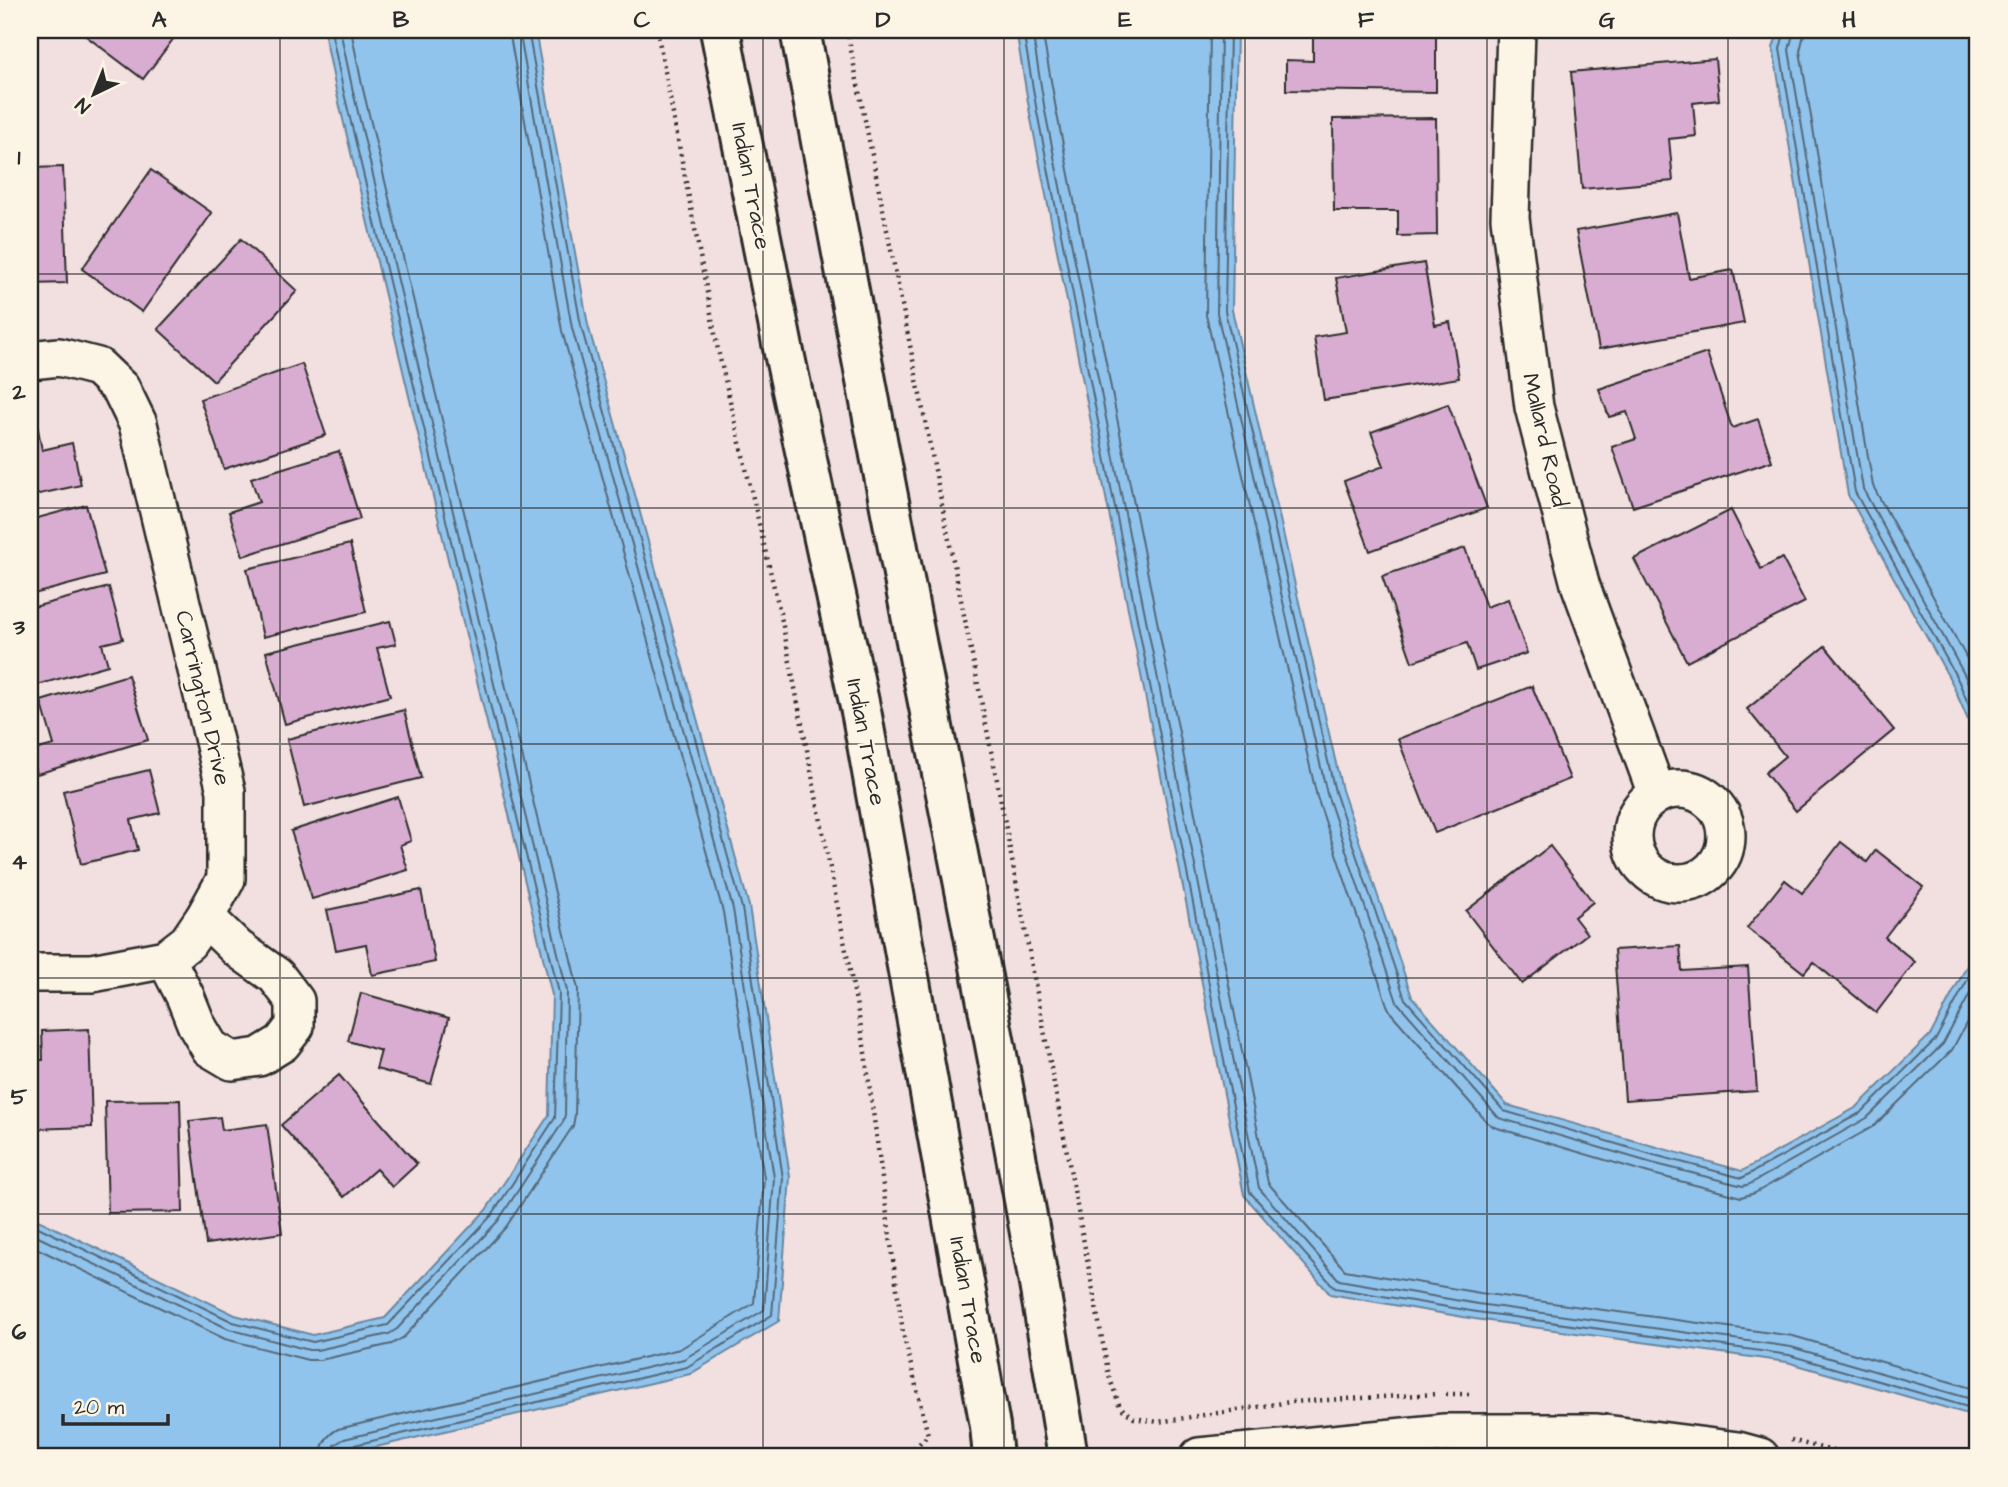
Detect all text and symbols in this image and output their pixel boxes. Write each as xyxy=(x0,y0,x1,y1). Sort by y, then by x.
text: A xyxy=(152,4,167,36)
text: B xyxy=(393,4,410,36)
text: C xyxy=(634,4,651,36)
text: D xyxy=(876,4,891,36)
text: E xyxy=(1118,4,1132,36)
text: F xyxy=(1358,4,1375,36)
text: G xyxy=(1599,4,1615,36)
text: H xyxy=(1842,4,1856,36)
north arrow xyxy=(60,60,130,130)
text: N xyxy=(70,91,97,119)
street label: Indian Trace xyxy=(723,120,779,252)
text: 1 xyxy=(18,141,21,173)
street label: Mallard Road xyxy=(1514,370,1576,510)
text: 2 xyxy=(11,376,26,408)
street label: Carrington Drive xyxy=(166,607,239,789)
text: 3 xyxy=(12,611,25,643)
street label: Indian Trace xyxy=(838,676,894,808)
text: 4 xyxy=(11,846,27,878)
text: 5 xyxy=(11,1081,28,1113)
street label: Indian Trace xyxy=(941,1234,995,1366)
text: 6 xyxy=(12,1316,27,1348)
scale bar xyxy=(63,1382,168,1426)
text: 20 m xyxy=(74,1393,125,1422)

